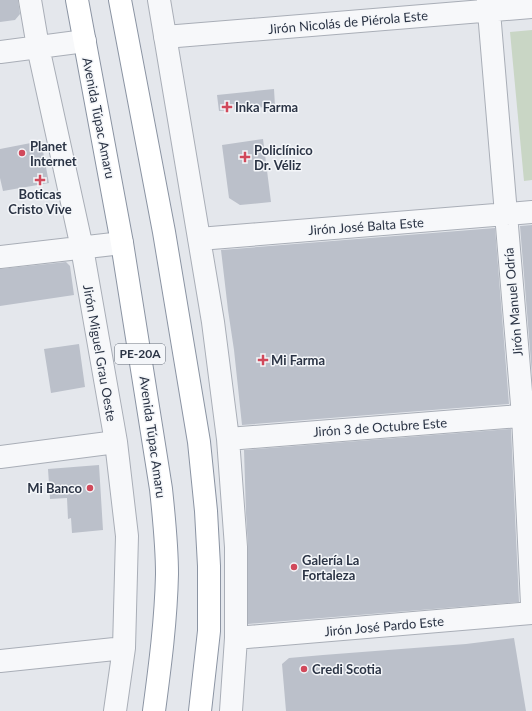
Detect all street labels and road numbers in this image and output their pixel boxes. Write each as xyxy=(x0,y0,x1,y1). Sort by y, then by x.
street label: Jirón Nicolás de Piérola Este xyxy=(267,7,429,37)
street label: Avenida Túpac Amaru xyxy=(79,56,119,180)
street label: Jirón José Balta Este xyxy=(308,214,424,238)
street label: Jirón Manuel Odría xyxy=(500,247,526,357)
street label: Jirón Miguel Grau Oeste xyxy=(80,283,120,423)
road number: PE-20A xyxy=(115,344,165,364)
street label: Avenida Túpac Amaru xyxy=(137,375,169,499)
street label: Jirón 3 de Octubre Este xyxy=(313,414,448,440)
street label: Jirón José Pardo Este xyxy=(324,613,445,639)

